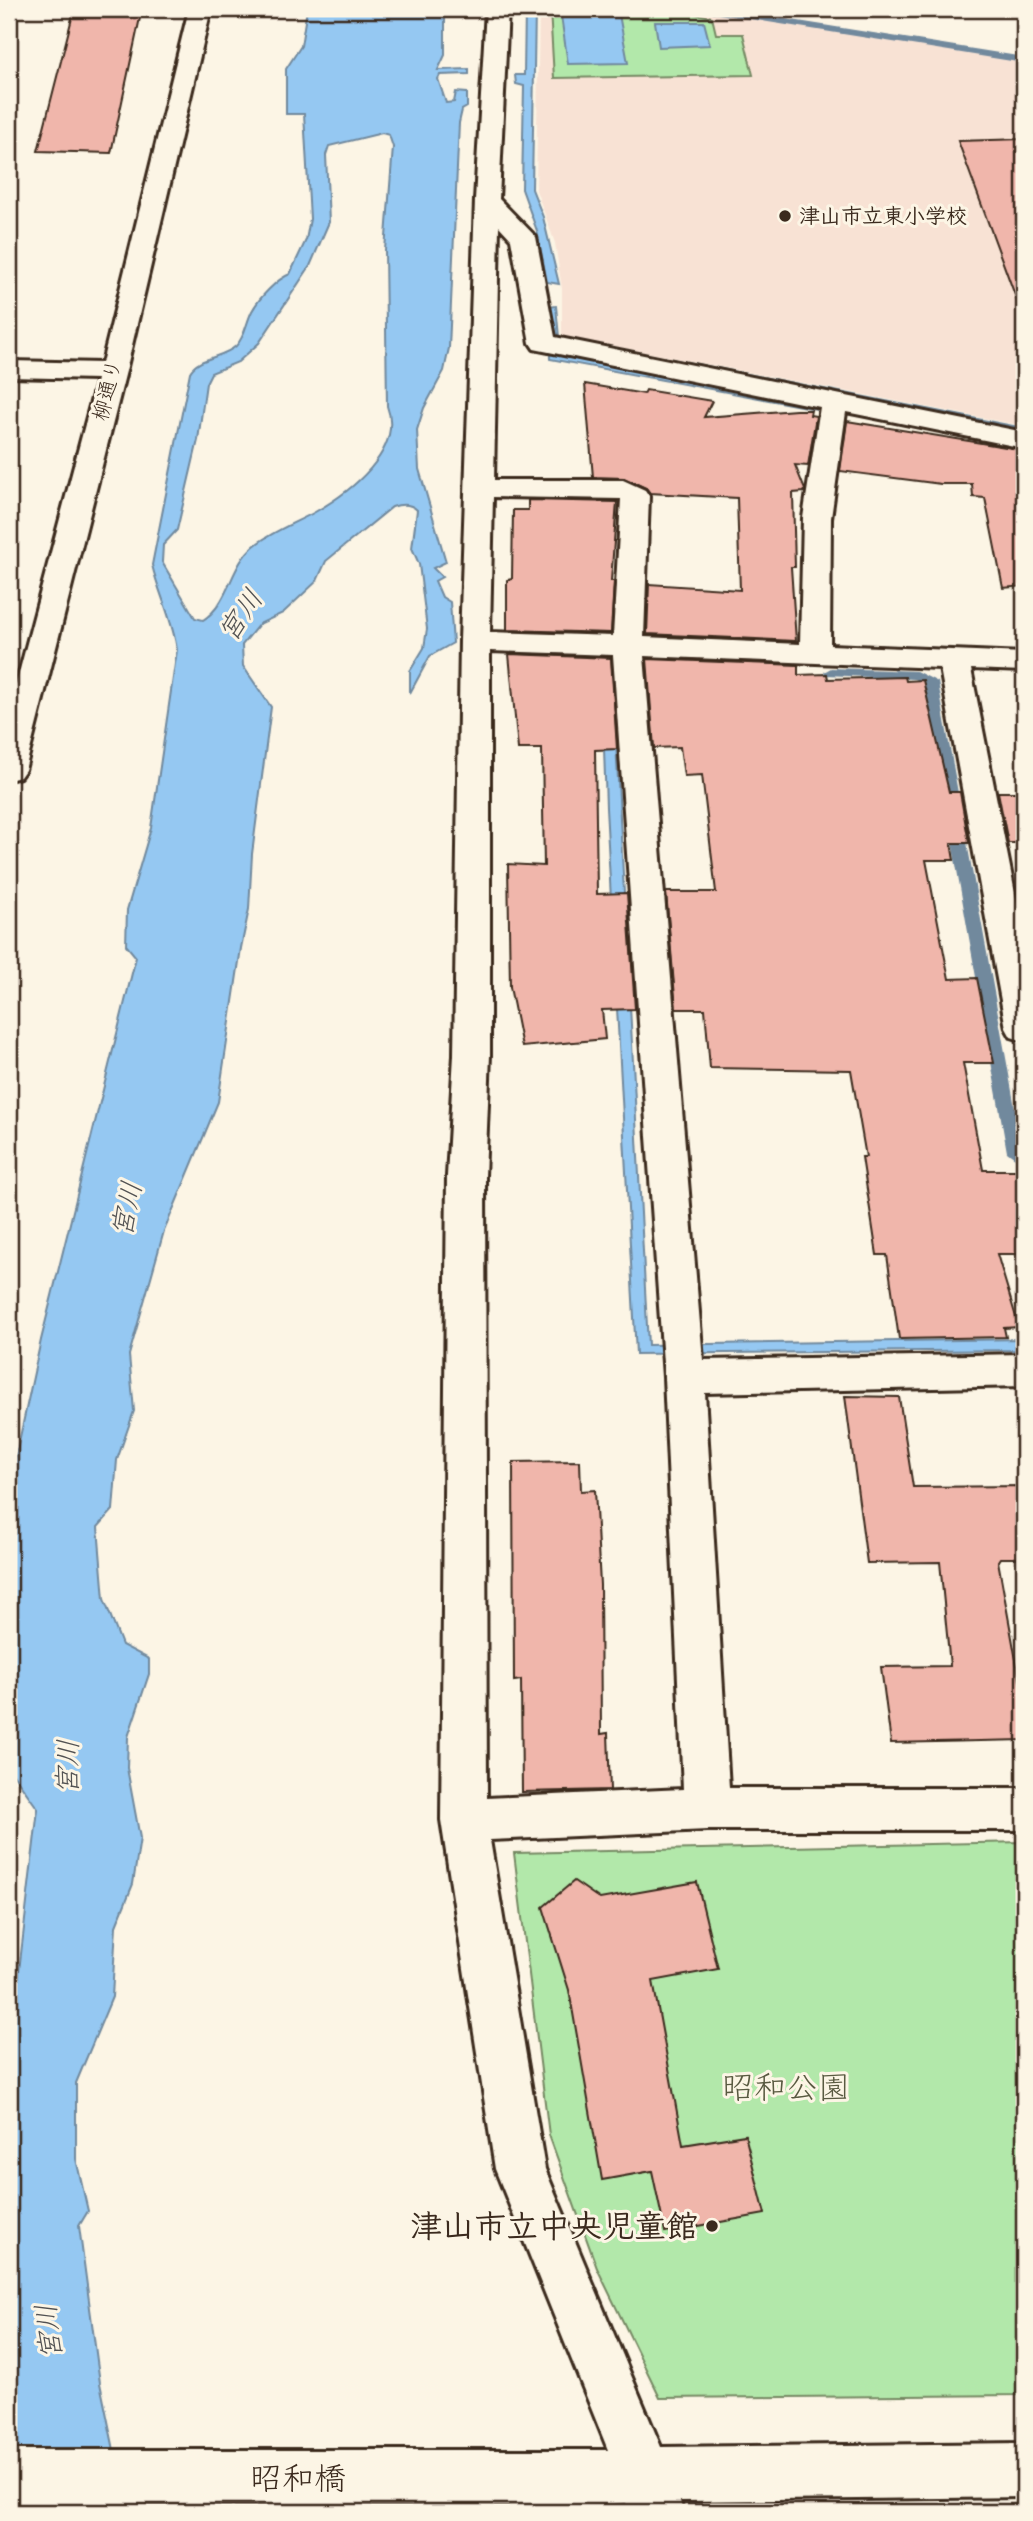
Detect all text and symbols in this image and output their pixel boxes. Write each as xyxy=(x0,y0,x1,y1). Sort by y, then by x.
place label: 津山市立東小学校 xyxy=(799,203,967,228)
marker: 津山市立東小学校 xyxy=(777,208,793,224)
street label: 柳通り xyxy=(87,356,126,423)
water label: 宮川 xyxy=(210,582,270,648)
water label: 宮川 xyxy=(104,1178,148,1240)
water label: 宮川 xyxy=(50,1739,84,1795)
park label: 昭和公園 xyxy=(722,2068,850,2106)
place label: 津山市立中央児童館 xyxy=(410,2207,698,2245)
marker: 津山市立中央児童館 xyxy=(704,2218,720,2234)
water label: 宮川 xyxy=(28,2302,68,2362)
street label: 昭和橋 xyxy=(250,2459,346,2497)

